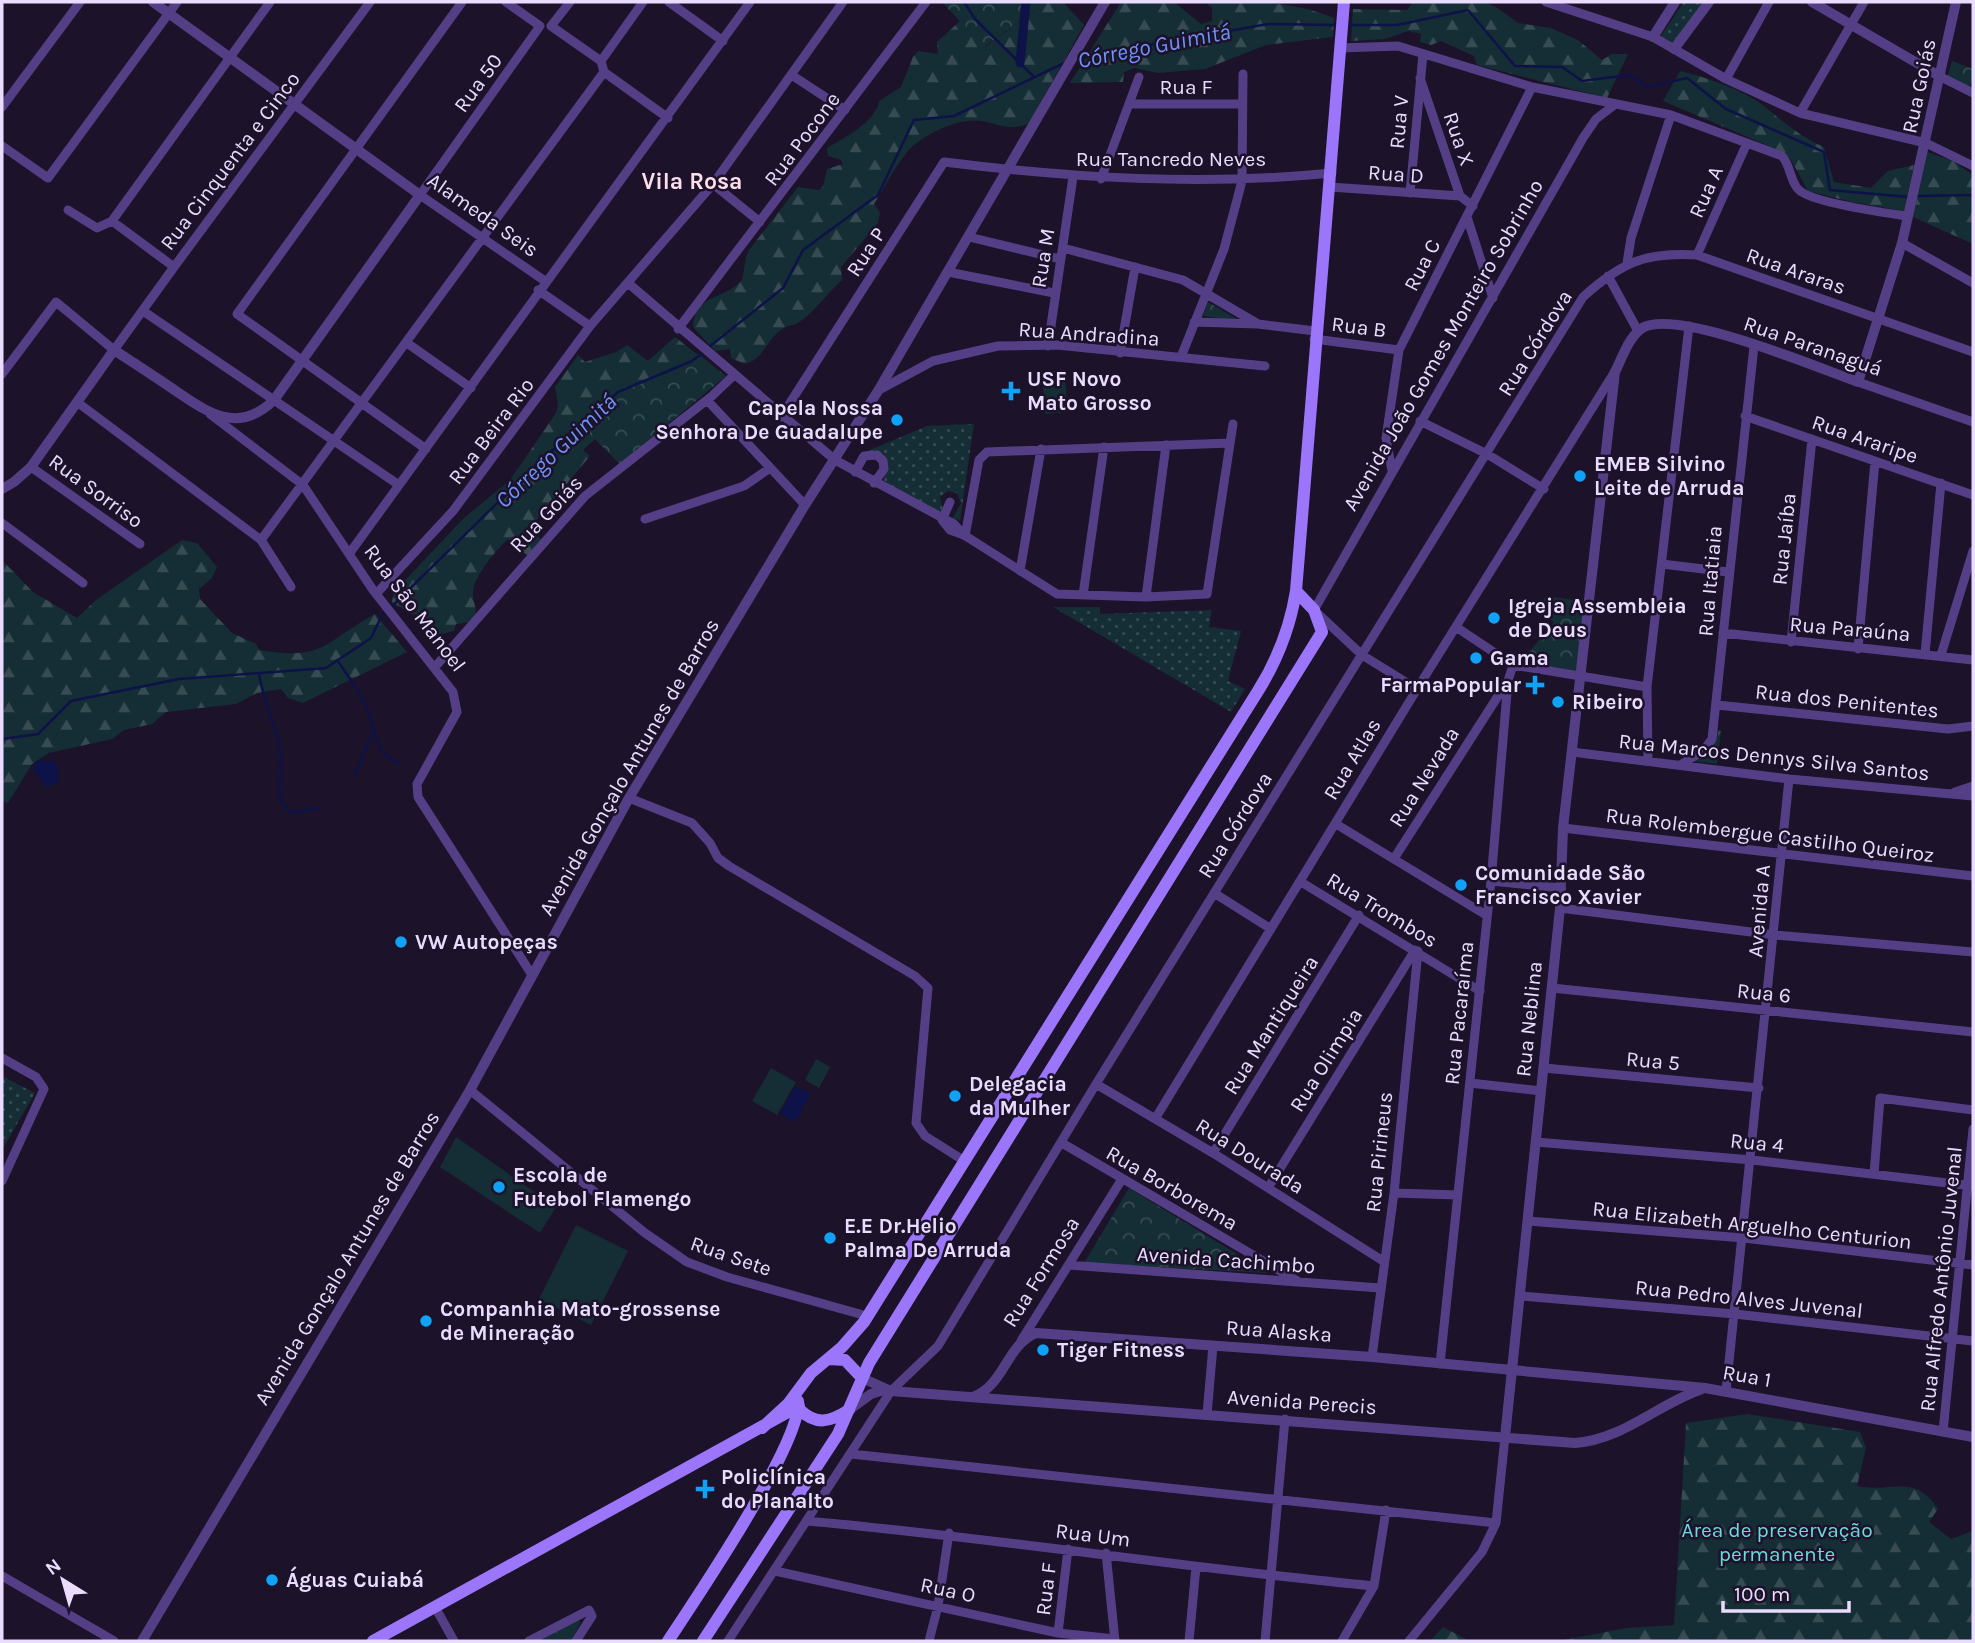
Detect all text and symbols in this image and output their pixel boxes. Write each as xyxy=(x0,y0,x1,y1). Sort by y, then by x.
water label: Córrego Guimitá xyxy=(1075,18,1233,74)
street label: Rua Goiás xyxy=(1897,37,1941,135)
street label: Rua 50 xyxy=(449,49,507,117)
street label: Rua Cinquenta e Cinco xyxy=(155,67,305,255)
street label: Rua F xyxy=(1159,75,1213,99)
street label: Rua Pocone xyxy=(759,87,845,191)
street label: Rua V xyxy=(1385,94,1413,150)
street label: Rua X xyxy=(1439,109,1479,169)
street label: Rua Tancredo Neves xyxy=(1076,147,1266,171)
street label: Rua D xyxy=(1367,160,1425,188)
street label: Rua A xyxy=(1684,162,1728,222)
street label: Alameda Seis xyxy=(423,168,543,262)
district label: Vila Rosa xyxy=(641,168,743,195)
street label: Avenida João Gomes Monteiro Sobrinho xyxy=(1338,175,1548,515)
street label: Rua P xyxy=(841,223,891,281)
street label: Rua M xyxy=(1026,227,1060,289)
street label: Rua C xyxy=(1399,235,1445,295)
street label: Rua Araras xyxy=(1743,243,1849,299)
street label: Rua Córdova xyxy=(1493,286,1577,400)
street label: Rua Paranaguá xyxy=(1741,311,1885,381)
street label: Rua B xyxy=(1330,312,1388,342)
street label: Rua Andradina xyxy=(1018,317,1160,351)
place label: USF Novo Mato Grosso xyxy=(1027,367,1152,415)
street label: Rua Beira Rio xyxy=(443,373,539,489)
marker: USF Novo Mato Grosso xyxy=(1001,381,1021,401)
water label: Córrego Guimitá xyxy=(490,388,622,514)
place label: Capela Nossa Senhora De Guadalupe xyxy=(655,396,883,444)
street label: Rua Araripe xyxy=(1809,410,1921,468)
marker: Capela Nossa Senhora De Guadalupe xyxy=(889,412,905,428)
street label: Rua Sorriso xyxy=(44,449,148,533)
place label: EMEB Silvino Leite de Arruda xyxy=(1594,452,1744,500)
marker: EMEB Silvino Leite de Arruda xyxy=(1572,468,1588,484)
street label: Rua Goiás xyxy=(504,471,588,557)
street label: Rua Jaíba xyxy=(1767,492,1801,586)
street label: Rua Itatiaia xyxy=(1693,525,1727,637)
street label: Rua São Manoel xyxy=(359,540,471,676)
place label: Igreja Assembleia de Deus xyxy=(1508,594,1687,642)
marker: Igreja Assembleia de Deus xyxy=(1486,610,1502,626)
street label: Rua Paraúna xyxy=(1788,612,1912,646)
street label: Avenida Gonçalo Antunes de Barros xyxy=(534,614,724,920)
place label: Gama xyxy=(1490,646,1549,670)
marker: Gama xyxy=(1468,650,1484,666)
place label: FarmaPopular xyxy=(1380,673,1522,697)
marker: FarmaPopular xyxy=(1527,677,1543,693)
street label: Rua dos Penitentes xyxy=(1754,679,1940,723)
place label: Ribeiro xyxy=(1572,690,1643,714)
marker: Ribeiro xyxy=(1550,694,1566,710)
street label: Rua Atlas xyxy=(1318,714,1386,804)
street label: Rua Nevada xyxy=(1384,723,1464,831)
street label: Rua Marcos Dennys Silva Santos xyxy=(1617,729,1931,785)
street label: Rua Córdova xyxy=(1193,768,1277,882)
street label: Rua Rolembergue Castilho Queiroz xyxy=(1604,803,1936,867)
place label: Comunidade São Francisco Xavier xyxy=(1475,861,1645,909)
street label: Avenida A xyxy=(1743,864,1775,958)
street label: Rua Trombos xyxy=(1322,868,1442,952)
marker: Comunidade São Francisco Xavier xyxy=(1453,877,1469,893)
place label: VW Autopeças xyxy=(415,930,558,954)
marker: VW Autopeças xyxy=(393,934,409,950)
street label: Rua Pacaraíma xyxy=(1440,940,1478,1086)
street label: Rua Mantiqueira xyxy=(1219,951,1323,1099)
street label: Rua Neblina xyxy=(1511,960,1547,1078)
street label: Rua 6 xyxy=(1736,978,1792,1008)
street label: Rua Olimpia xyxy=(1285,1004,1367,1116)
street label: Rua 5 xyxy=(1625,1047,1681,1075)
place label: Delegacia da Mulher xyxy=(969,1072,1071,1120)
marker: Delegacia da Mulher xyxy=(947,1088,963,1104)
street label: Rua Pirineus xyxy=(1361,1091,1397,1213)
street label: Avenida Gonçalo Antunes de Barros xyxy=(250,1107,444,1409)
street label: Rua Dourada xyxy=(1191,1113,1309,1199)
street label: Rua 4 xyxy=(1729,1128,1785,1158)
street label: Rua Borborema xyxy=(1102,1141,1242,1235)
street label: Rua Alfredo Antônio Juvenal xyxy=(1915,1145,1967,1413)
place label: Escola de Futebol Flamengo xyxy=(513,1163,691,1211)
marker: Escola de Futebol Flamengo xyxy=(491,1179,507,1195)
street label: Rua Elizabeth Arguelho Centurion xyxy=(1591,1196,1913,1254)
street label: Rua Formosa xyxy=(998,1212,1084,1332)
place label: E.E Dr.Helio Palma De Arruda xyxy=(844,1214,1011,1262)
marker: E.E Dr.Helio Palma De Arruda xyxy=(822,1230,838,1246)
street label: Rua Sete xyxy=(687,1231,775,1281)
street label: Avenida Cachimbo xyxy=(1136,1242,1316,1278)
street label: Rua Pedro Alves Juvenal xyxy=(1634,1275,1864,1323)
place label: Companhia Mato-grossense de Mineração xyxy=(440,1297,720,1345)
marker: Companhia Mato-grossense de Mineração xyxy=(418,1313,434,1329)
street label: Rua Alaska xyxy=(1225,1315,1333,1347)
place label: Tiger Fitness xyxy=(1057,1338,1185,1362)
marker: Tiger Fitness xyxy=(1035,1342,1051,1358)
street label: Rua 1 xyxy=(1721,1360,1773,1392)
street label: Avenida Perecis xyxy=(1226,1385,1378,1419)
place label: Policlínica do Planalto xyxy=(721,1465,834,1513)
marker: Policlínica do Planalto xyxy=(695,1479,715,1499)
street label: Rua Um xyxy=(1054,1518,1132,1552)
park label: Área de preservação permanente xyxy=(1681,1518,1873,1566)
north arrow xyxy=(28,1545,98,1615)
text: N xyxy=(41,1554,65,1580)
street label: Rua F xyxy=(1031,1561,1061,1617)
place label: Águas Cuiabá xyxy=(286,1566,424,1592)
scale bar xyxy=(1723,1570,1849,1614)
marker: Águas Cuiabá xyxy=(264,1572,280,1588)
street label: Rua O xyxy=(918,1572,978,1608)
text: 100 m xyxy=(1734,1582,1791,1606)

